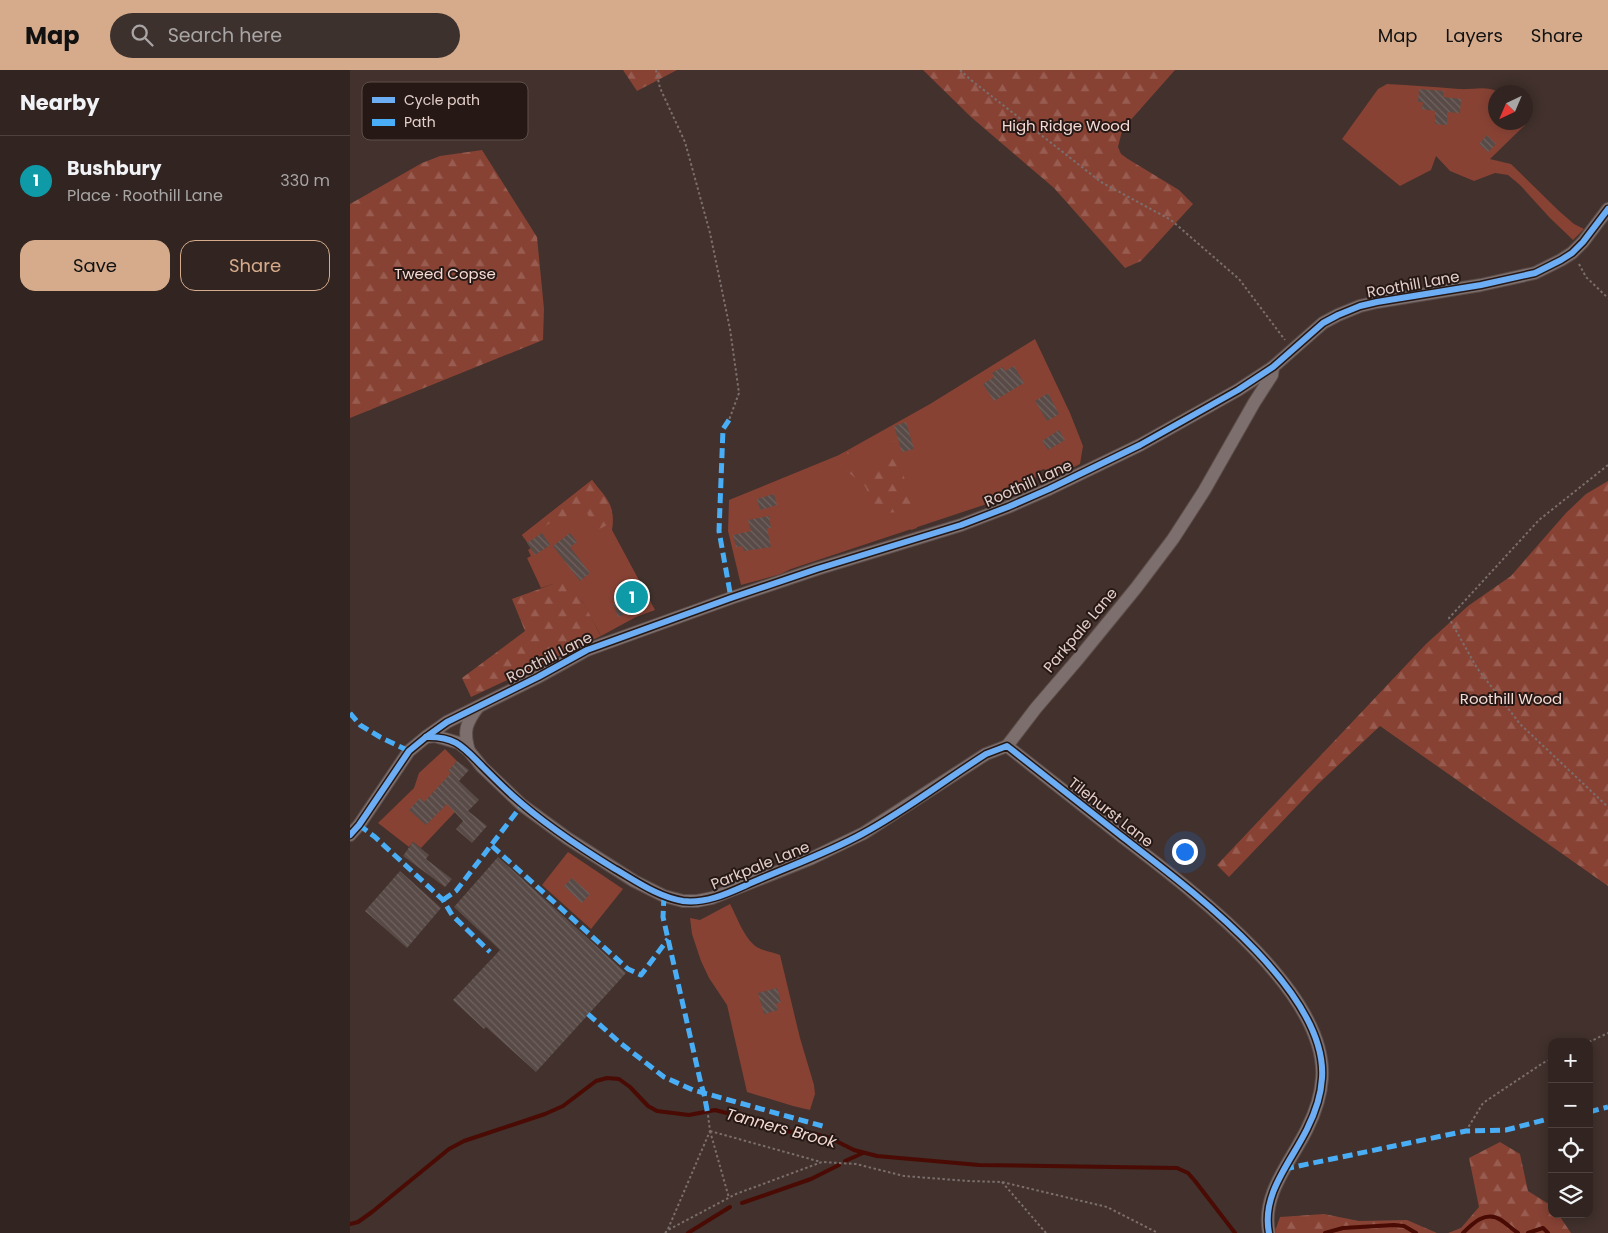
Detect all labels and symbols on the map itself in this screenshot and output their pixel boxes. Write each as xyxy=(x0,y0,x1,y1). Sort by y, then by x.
legend xyxy=(362,82,528,140)
north arrow xyxy=(1488,85,1533,130)
text: Cycle path xyxy=(404,90,480,110)
text: Path xyxy=(404,112,436,132)
park label: High Ridge Wood xyxy=(1002,115,1130,136)
park label: Tweed Copse xyxy=(394,263,496,284)
street label: Roothill Lane xyxy=(1365,265,1461,303)
street label: Roothill Lane xyxy=(981,454,1075,512)
pin: 1 xyxy=(616,578,648,616)
street label: Parkpale Lane xyxy=(1038,583,1122,677)
street label: Roothill Lane xyxy=(502,626,596,688)
park label: Roothill Wood xyxy=(1460,688,1562,709)
street label: Tilehurst Lane xyxy=(1064,772,1158,852)
street label: Parkpale Lane xyxy=(707,836,813,894)
your location xyxy=(1172,839,1198,865)
water label: Tanners Brook xyxy=(723,1102,839,1154)

